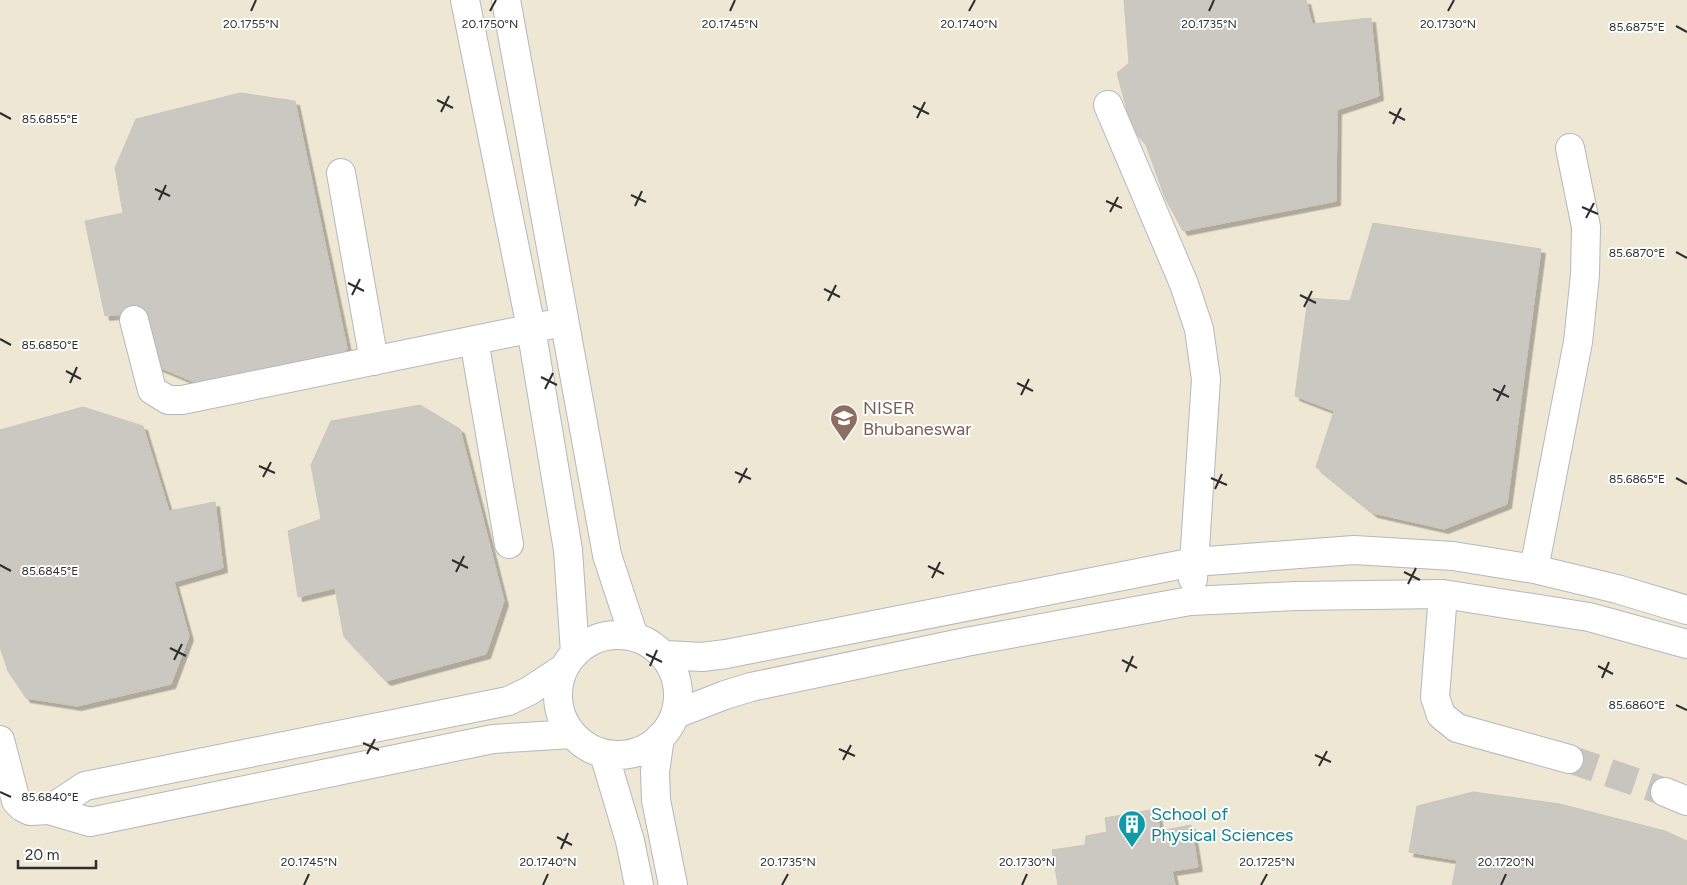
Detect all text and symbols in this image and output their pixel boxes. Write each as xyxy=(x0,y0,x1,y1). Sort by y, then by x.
text: 20.1755°N xyxy=(223,17,279,31)
text: 20.1750°N xyxy=(462,17,518,31)
text: 20.1745°N xyxy=(702,17,758,31)
text: 20.1740°N xyxy=(940,17,998,31)
text: 20.1735°N xyxy=(1181,17,1237,31)
text: 20.1730°N xyxy=(1420,17,1476,31)
text: 85.6875°E xyxy=(1609,20,1665,34)
text: 85.6855°E xyxy=(22,112,78,126)
text: 85.6870°E xyxy=(1609,246,1665,260)
text: 85.6850°E xyxy=(21,338,79,352)
place label: NISER Bhubaneswar xyxy=(863,397,971,440)
school or university icon: NISER Bhubaneswar xyxy=(829,403,859,442)
text: 85.6865°E xyxy=(1609,472,1665,486)
text: 85.6845°E xyxy=(22,564,78,578)
text: 85.6860°E xyxy=(1609,698,1665,712)
text: 85.6840°E xyxy=(21,790,79,804)
place label: School of Physical Sciences xyxy=(1151,803,1293,846)
building icon: School of Physical Sciences xyxy=(1117,809,1147,848)
scale bar xyxy=(18,838,95,870)
text: 20 m xyxy=(25,846,59,864)
text: 20.1745°N xyxy=(281,855,337,869)
text: 20.1740°N xyxy=(519,855,577,869)
text: 20.1735°N xyxy=(760,855,816,869)
text: 20.1730°N xyxy=(999,855,1055,869)
text: 20.1725°N xyxy=(1239,855,1295,869)
text: 20.1720°N xyxy=(1478,855,1534,869)

